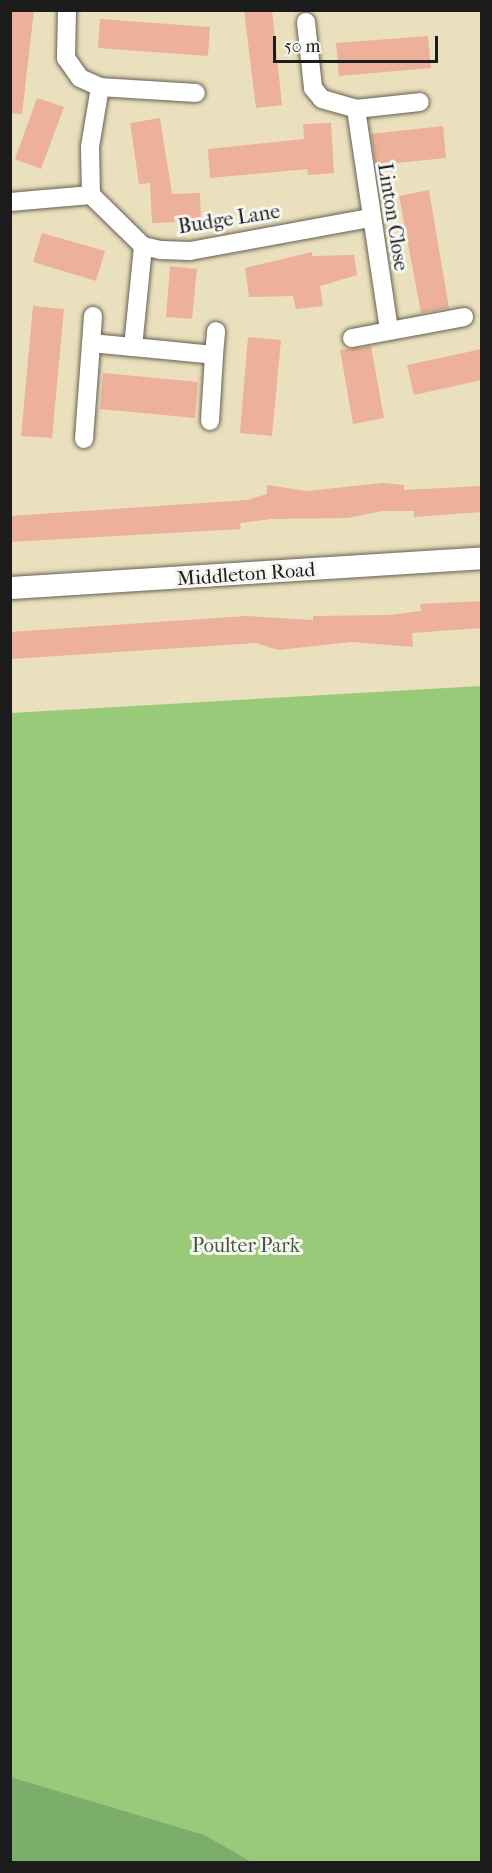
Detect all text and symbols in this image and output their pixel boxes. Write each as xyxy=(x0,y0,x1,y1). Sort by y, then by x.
scale bar xyxy=(276,24,441,62)
text: 50 m xyxy=(284,36,320,57)
street label: Linton Close xyxy=(373,161,413,273)
street label: Budge Lane xyxy=(176,199,282,239)
street label: Middleton Road xyxy=(176,557,316,591)
park label: Poulter Park xyxy=(192,1233,300,1257)

